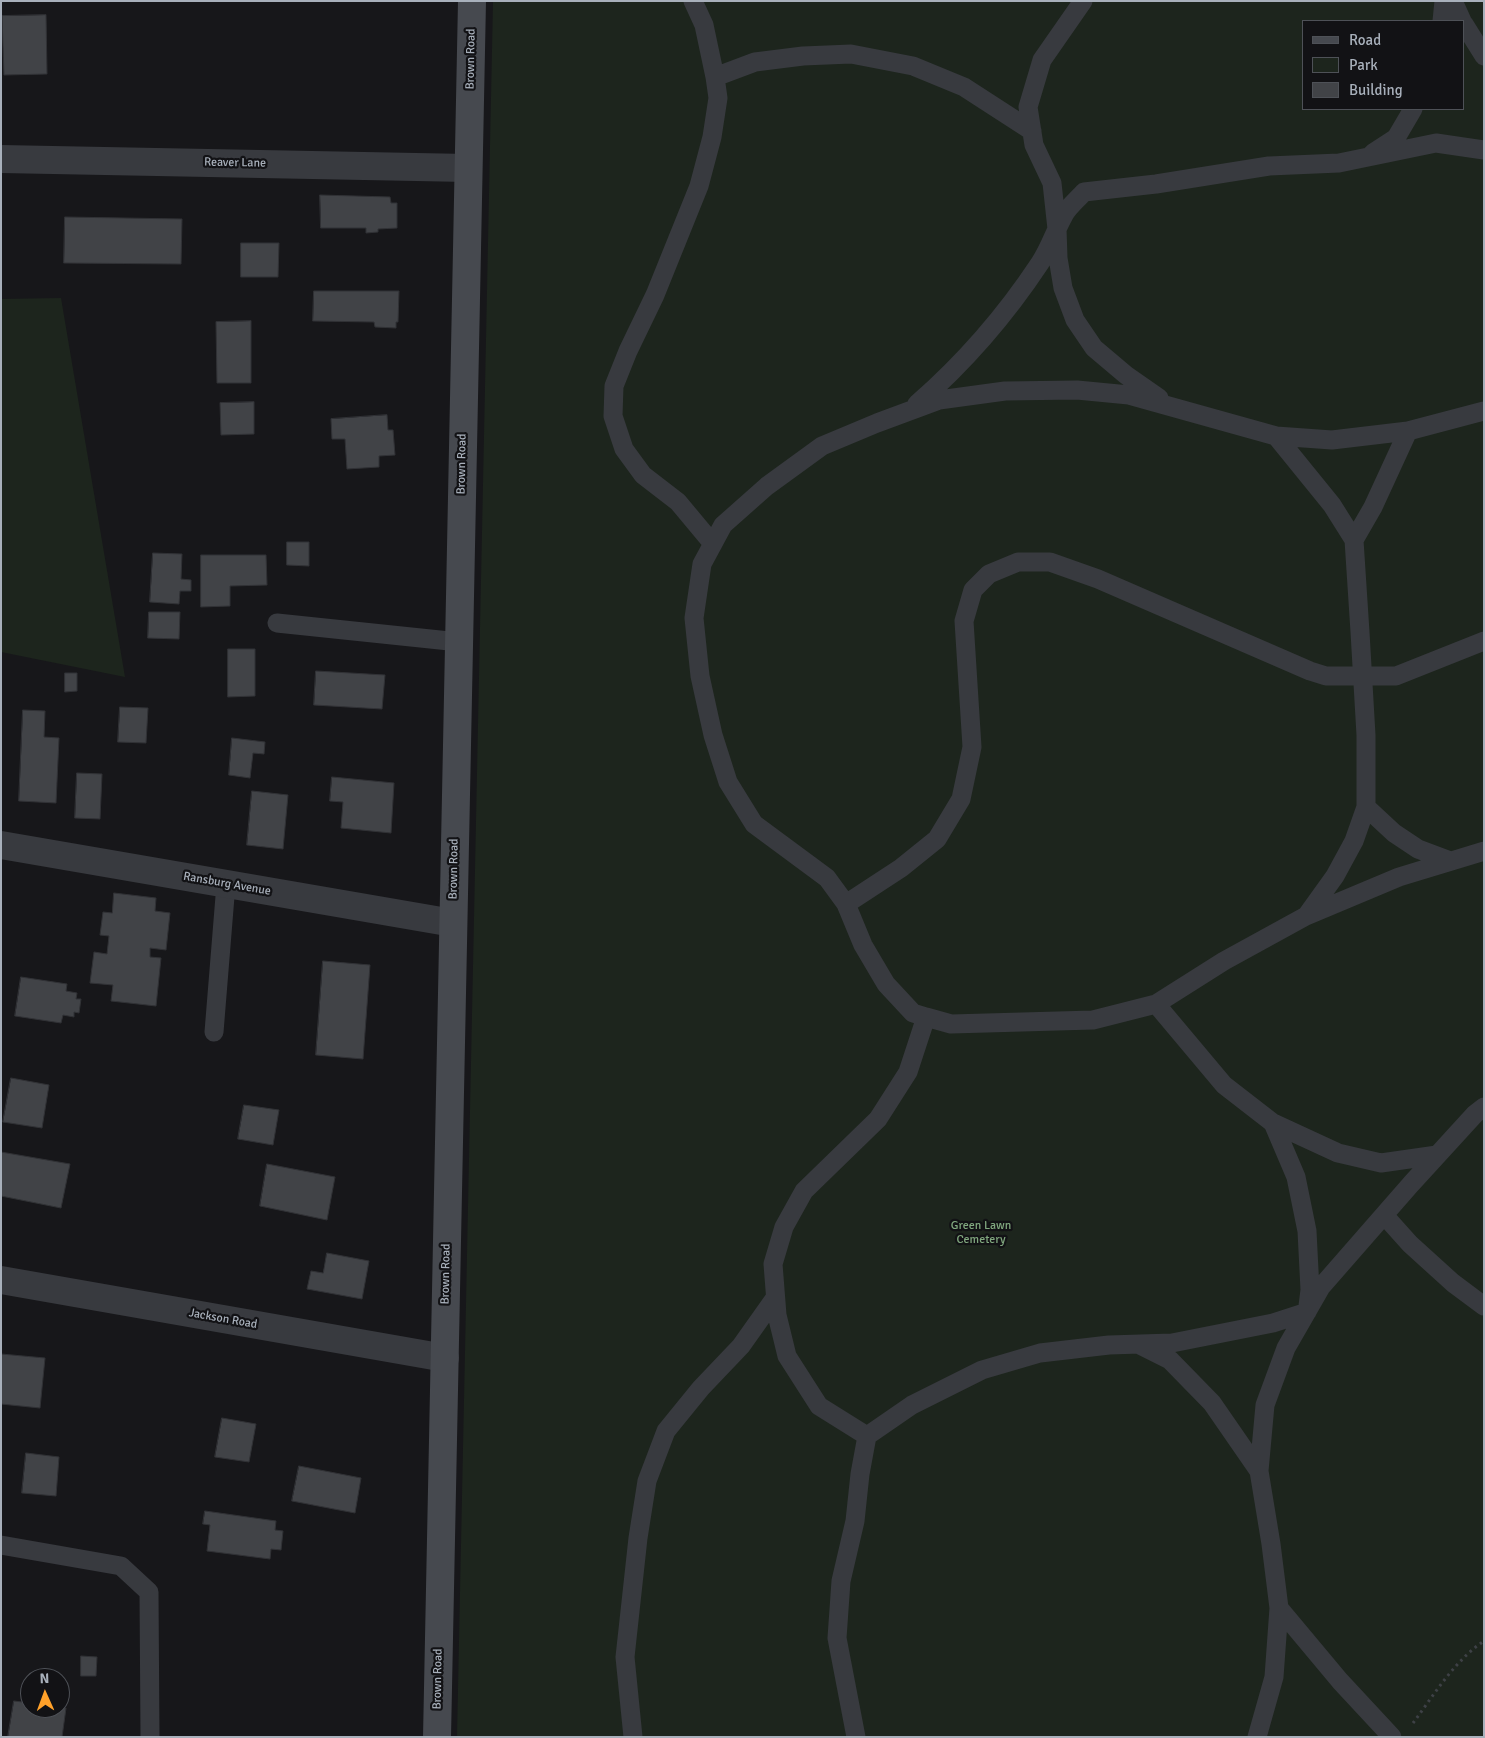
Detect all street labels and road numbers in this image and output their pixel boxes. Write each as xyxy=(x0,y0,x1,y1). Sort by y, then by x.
street label: Brown Road xyxy=(463,28,479,90)
street label: Reaver Lane xyxy=(204,155,266,171)
street label: Brown Road xyxy=(454,433,470,495)
street label: Brown Road xyxy=(446,838,462,900)
street label: Ransburg Avenue xyxy=(182,869,272,899)
street label: Brown Road xyxy=(438,1243,454,1305)
street label: Jackson Road xyxy=(188,1306,258,1332)
street label: Brown Road xyxy=(430,1648,446,1710)

